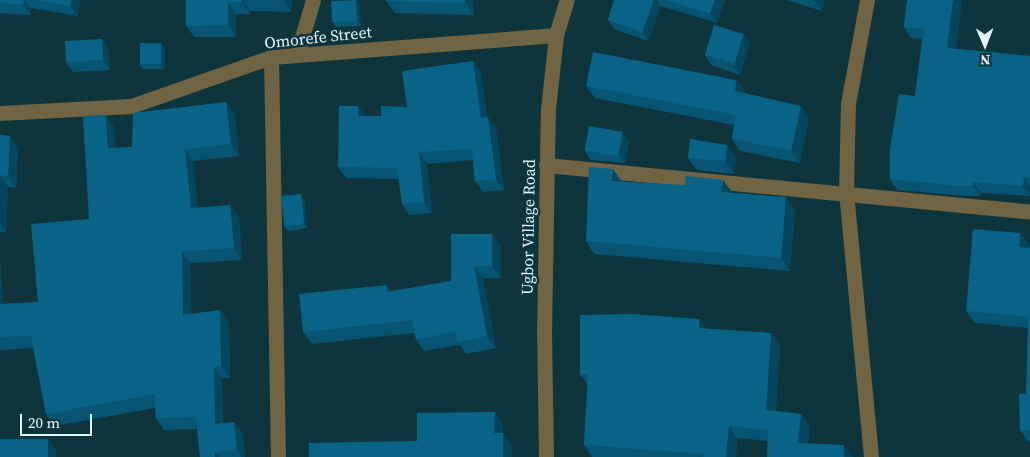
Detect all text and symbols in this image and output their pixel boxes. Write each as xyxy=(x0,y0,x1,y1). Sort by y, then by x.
north arrow xyxy=(960,20,1010,70)
street label: Omorefe Street xyxy=(263,22,373,52)
text: N xyxy=(980,50,991,70)
street label: Ugbor Village Road xyxy=(517,159,539,295)
scale bar xyxy=(22,404,95,436)
text: 20 m xyxy=(28,412,60,433)

